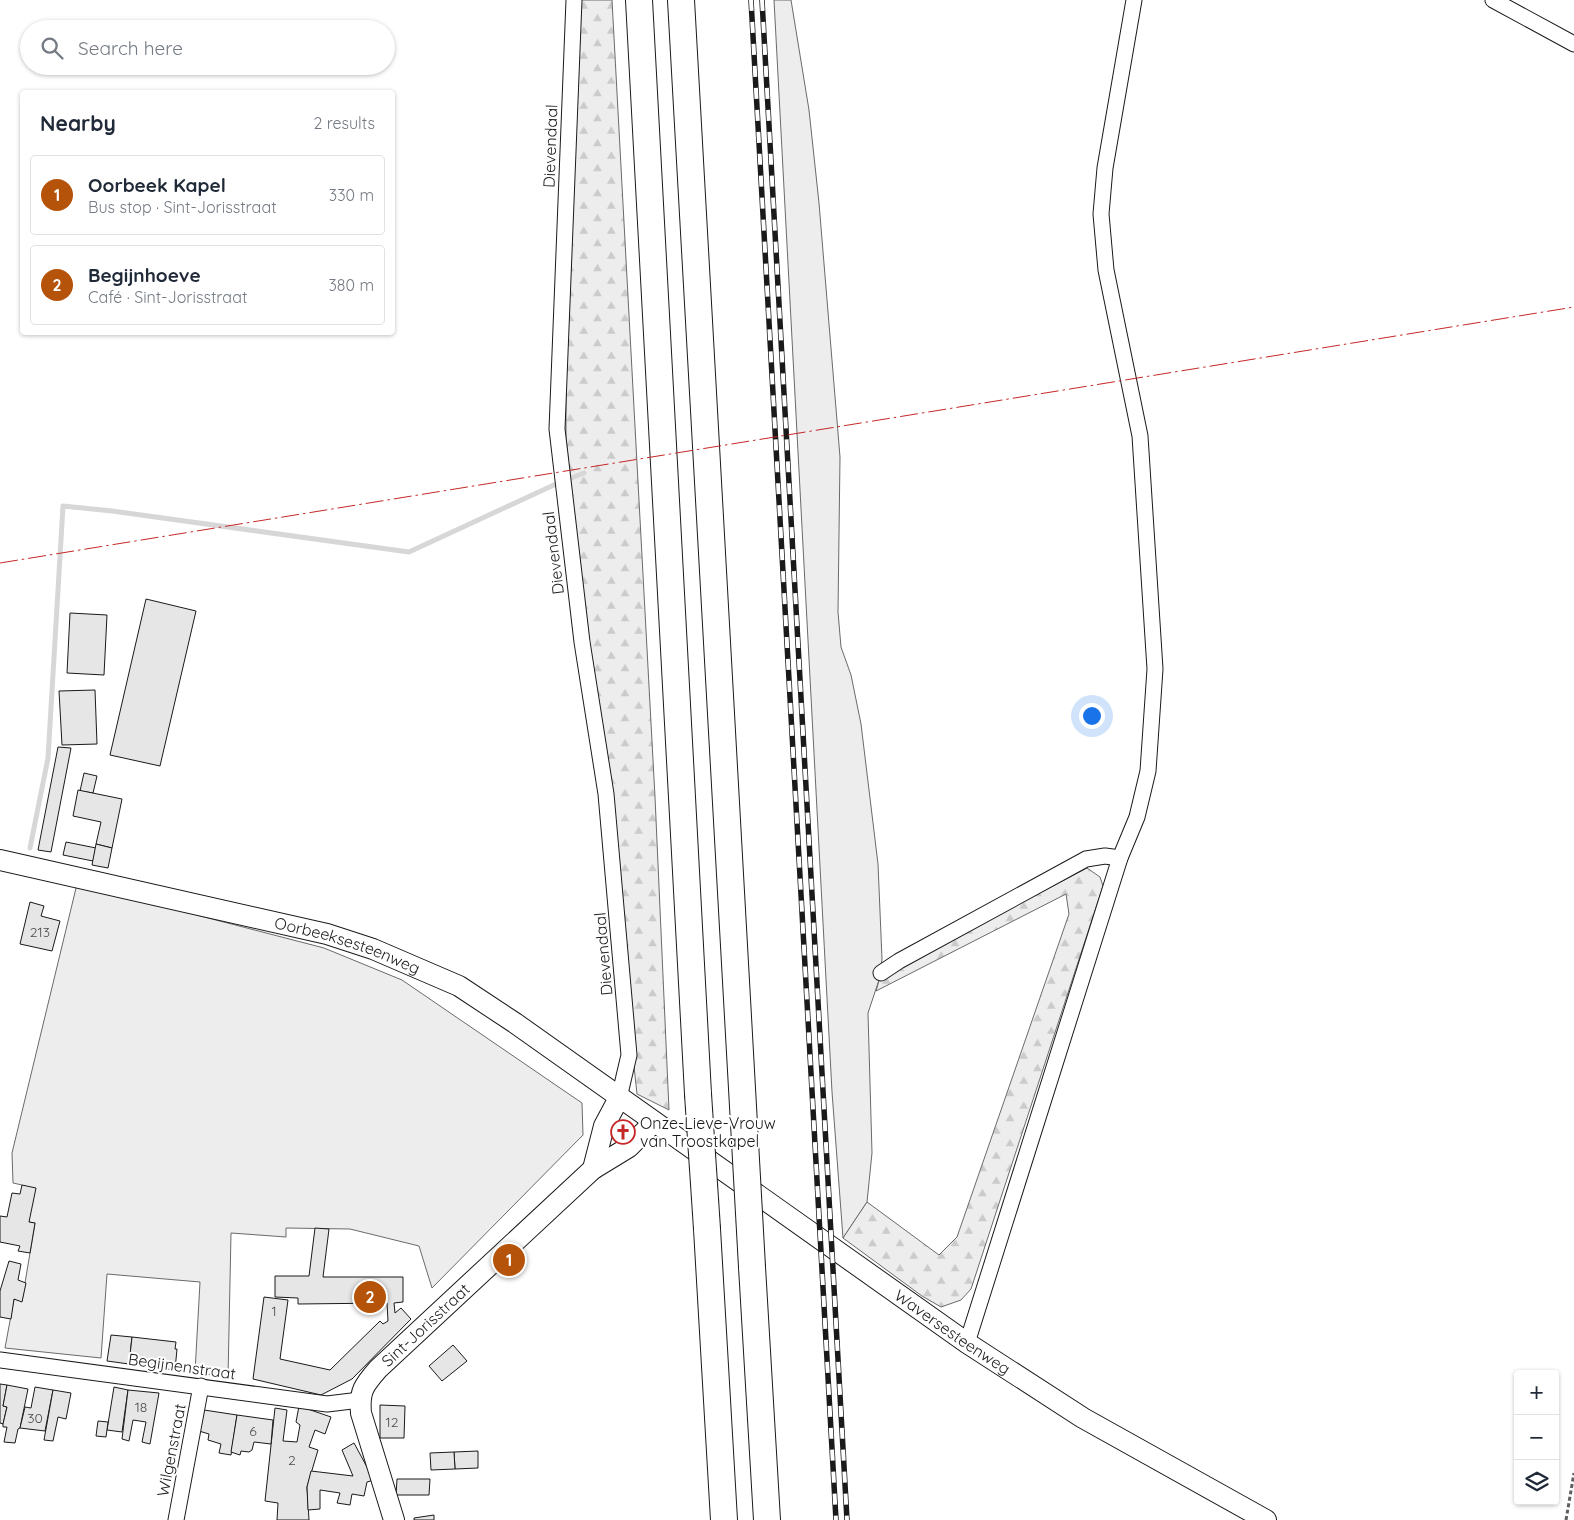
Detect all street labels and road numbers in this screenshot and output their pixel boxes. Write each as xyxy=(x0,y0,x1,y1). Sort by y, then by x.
street label: Dievendaal xyxy=(539,104,561,188)
street label: Dievendaal xyxy=(538,510,568,596)
street label: Oorbeeksesteenweg xyxy=(273,912,423,978)
street label: Dievendaal xyxy=(589,912,617,996)
street label: Sint-Jorisstraat xyxy=(377,1279,474,1371)
street label: Waversesteenweg xyxy=(891,1285,1014,1378)
street label: Begijnenstraat xyxy=(127,1349,237,1383)
street label: Wilgenstraat xyxy=(152,1402,190,1498)

